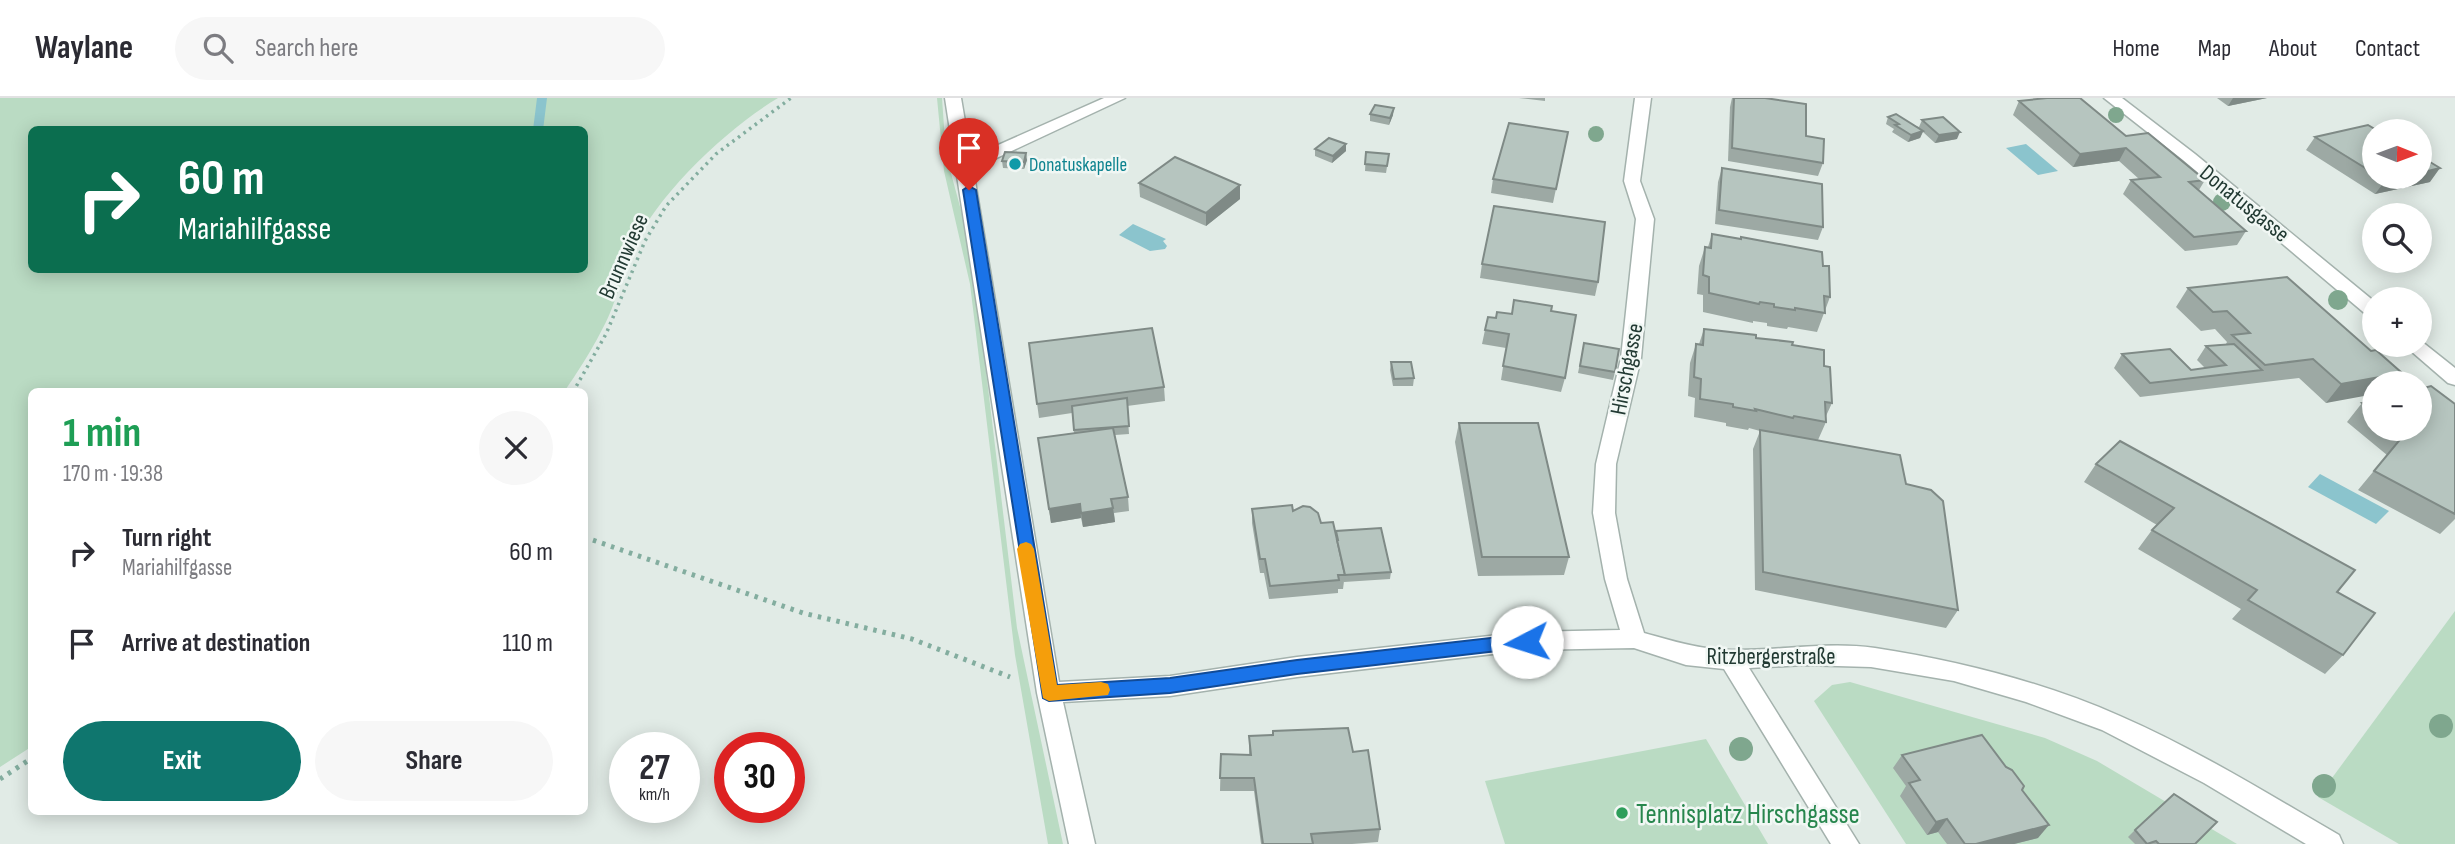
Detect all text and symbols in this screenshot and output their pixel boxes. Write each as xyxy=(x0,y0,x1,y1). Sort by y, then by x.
search box xyxy=(175,17,665,80)
text: Waylane xyxy=(35,28,133,68)
icon: search xyxy=(199,29,237,67)
text: Search here xyxy=(255,33,358,64)
text: Home xyxy=(2112,34,2160,63)
text: Map xyxy=(2198,34,2231,63)
text: About xyxy=(2269,34,2317,63)
text: Contact xyxy=(2355,34,2420,63)
pin xyxy=(939,118,999,190)
north arrow xyxy=(2362,119,2432,189)
map controls xyxy=(2362,119,2432,441)
icon: arrive xyxy=(950,129,988,167)
text: 60 m xyxy=(178,150,265,209)
icon: right xyxy=(63,154,154,245)
place label: Donatuskapelle xyxy=(1029,154,1127,177)
marker: Donatuskapelle xyxy=(1007,156,1023,172)
street label: Donatusgasse xyxy=(2194,159,2295,249)
button: search xyxy=(2362,203,2432,273)
text: Mariahilfgasse xyxy=(178,210,331,249)
street label: Brunnwiese xyxy=(593,210,655,303)
button: + xyxy=(2362,287,2432,357)
street label: Hirschgasse xyxy=(1604,321,1650,417)
button: − xyxy=(2362,371,2432,441)
text: 1 min xyxy=(63,408,141,459)
button: close xyxy=(479,411,553,485)
text: 170 m · 19:38 xyxy=(63,460,163,488)
text: Turn right xyxy=(122,523,211,554)
icon: right xyxy=(63,534,101,572)
text: 60 m xyxy=(509,537,553,568)
text: Mariahilfgasse xyxy=(122,554,232,582)
position arrow xyxy=(1490,605,1564,679)
icon: arrive xyxy=(63,625,101,663)
text: Arrive at destination xyxy=(122,628,310,659)
text: 110 m xyxy=(502,628,553,659)
street label: Ritzbergerstraße xyxy=(1707,643,1835,671)
button: Exit xyxy=(63,721,301,801)
button: Share xyxy=(315,721,553,801)
speed limit sign: 30 xyxy=(714,732,805,823)
text: 27 xyxy=(639,747,670,790)
text: km/h xyxy=(639,784,670,805)
place label: Tennisplatz Hirschgasse xyxy=(1636,798,1860,831)
marker: Tennisplatz Hirschgasse xyxy=(1614,805,1630,821)

